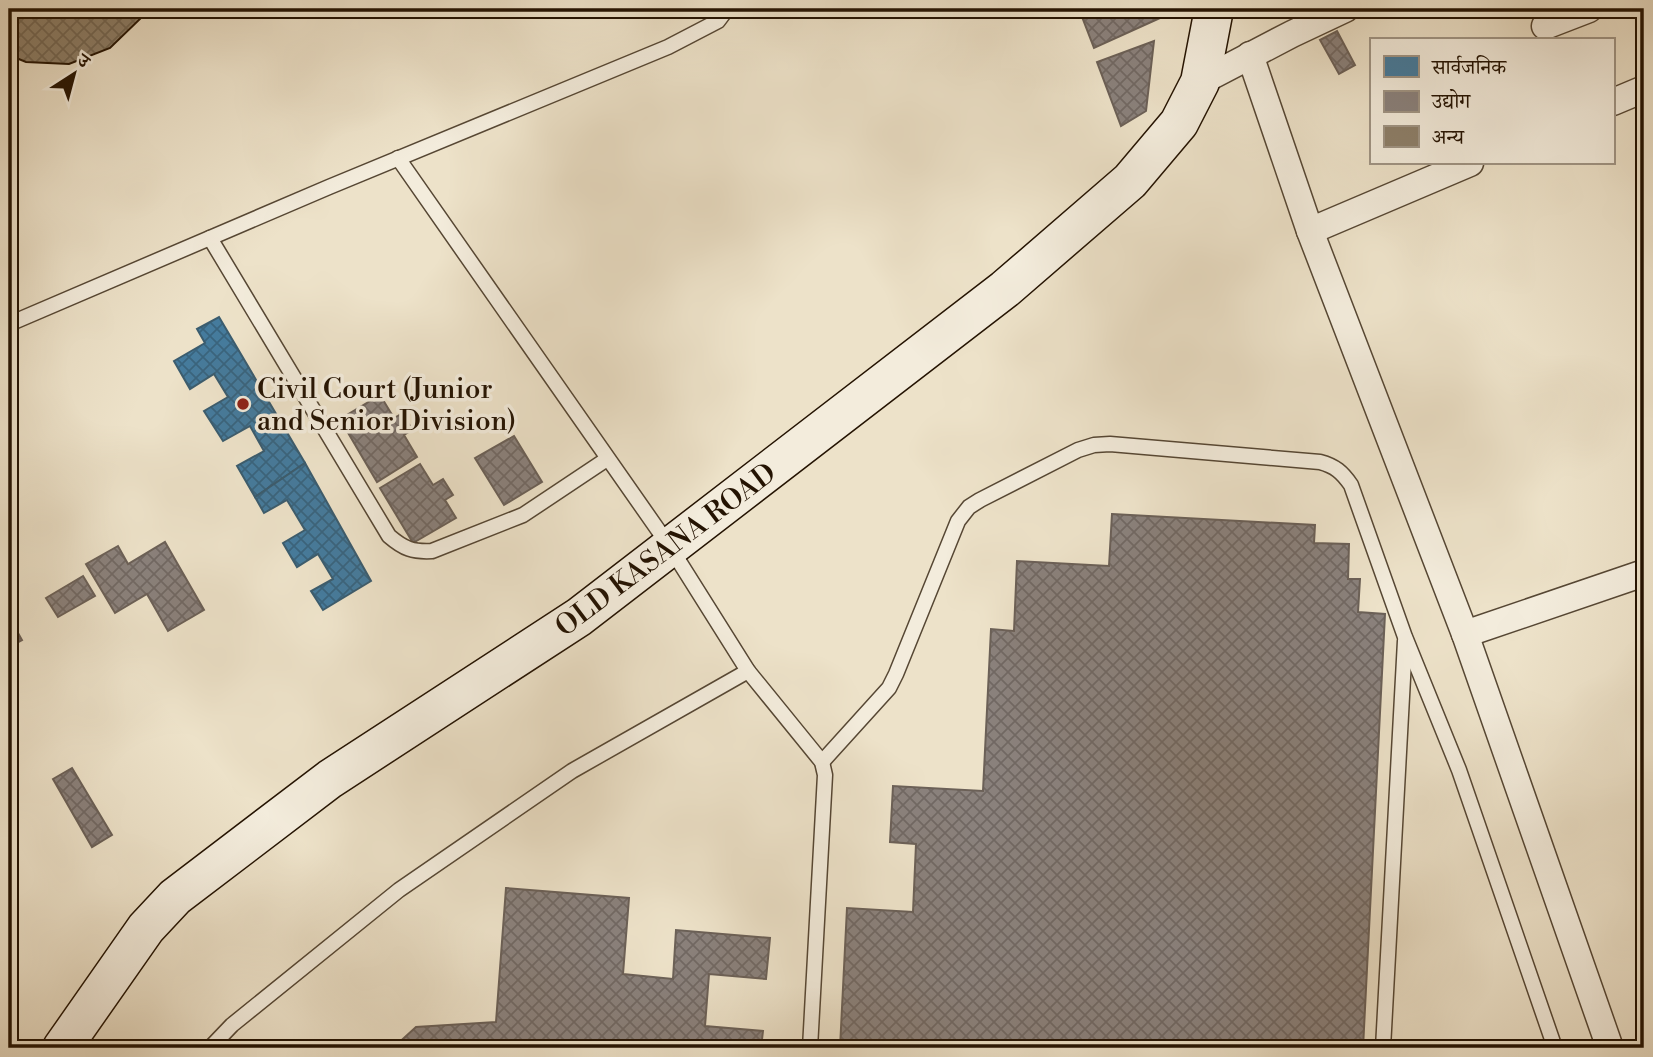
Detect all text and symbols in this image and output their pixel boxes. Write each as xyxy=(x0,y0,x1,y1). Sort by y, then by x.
north arrow xyxy=(38,38,108,108)
legend xyxy=(1370,38,1614,164)
text: उ xyxy=(71,47,95,74)
text: सार्वजनिक xyxy=(1431,55,1507,81)
text: उद्योग xyxy=(1431,89,1471,115)
text: अन्य xyxy=(1432,125,1465,151)
place label: Civil Court (Junior and Senior Division) xyxy=(257,372,516,439)
marker: Civil Court (Junior and Senior Division) xyxy=(235,396,251,412)
street label: OLD KASANA ROAD xyxy=(549,456,783,645)

